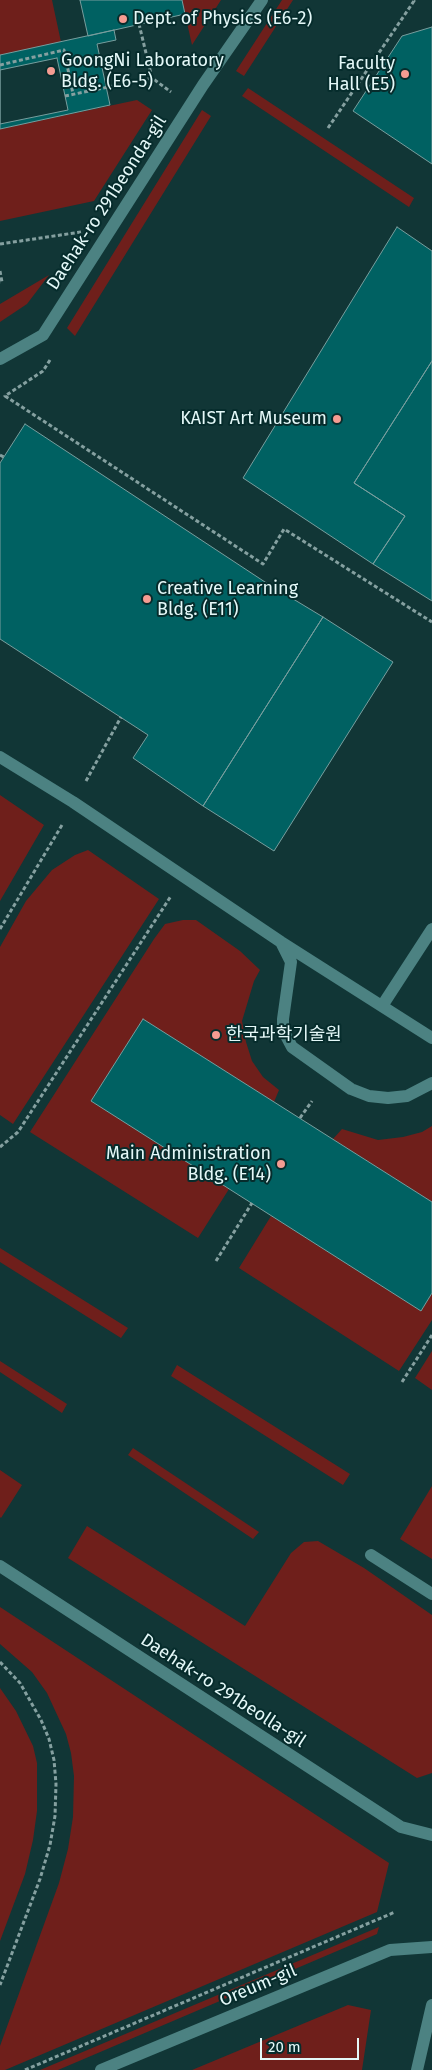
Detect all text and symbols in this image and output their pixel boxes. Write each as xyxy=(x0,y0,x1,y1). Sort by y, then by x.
place label: Dept. of Physics (E6-2) xyxy=(133,8,312,30)
marker: Dept. of Physics (E6-2) xyxy=(117,13,129,25)
place label: GoongNi Laboratory Bldg. (E6-5) xyxy=(61,50,224,92)
place label: Faculty Hall (E5) xyxy=(328,53,395,96)
marker: GoongNi Laboratory Bldg. (E6-5) xyxy=(45,65,57,77)
marker: Faculty Hall (E5) xyxy=(399,68,411,80)
street label: Daehak-ro 291beonda-gil xyxy=(43,112,171,294)
place label: KAIST Art Museum xyxy=(180,408,327,430)
marker: KAIST Art Museum xyxy=(331,413,343,425)
place label: Creative Learning Bldg. (E11) xyxy=(157,578,298,620)
marker: Creative Learning Bldg. (E11) xyxy=(141,593,153,605)
place label: 한국과학기술원 xyxy=(226,1024,342,1046)
marker: 한국과학기술원 xyxy=(210,1029,222,1041)
place label: Main Administration Bldg. (E14) xyxy=(106,1143,271,1186)
marker: Main Administration Bldg. (E14) xyxy=(275,1158,287,1170)
street label: Daehak-ro 291beolla-gil xyxy=(136,1630,310,1752)
street label: Oreum-gil xyxy=(216,1960,300,2012)
scale bar xyxy=(262,2028,361,2060)
text: 20 m xyxy=(268,2038,301,2056)

